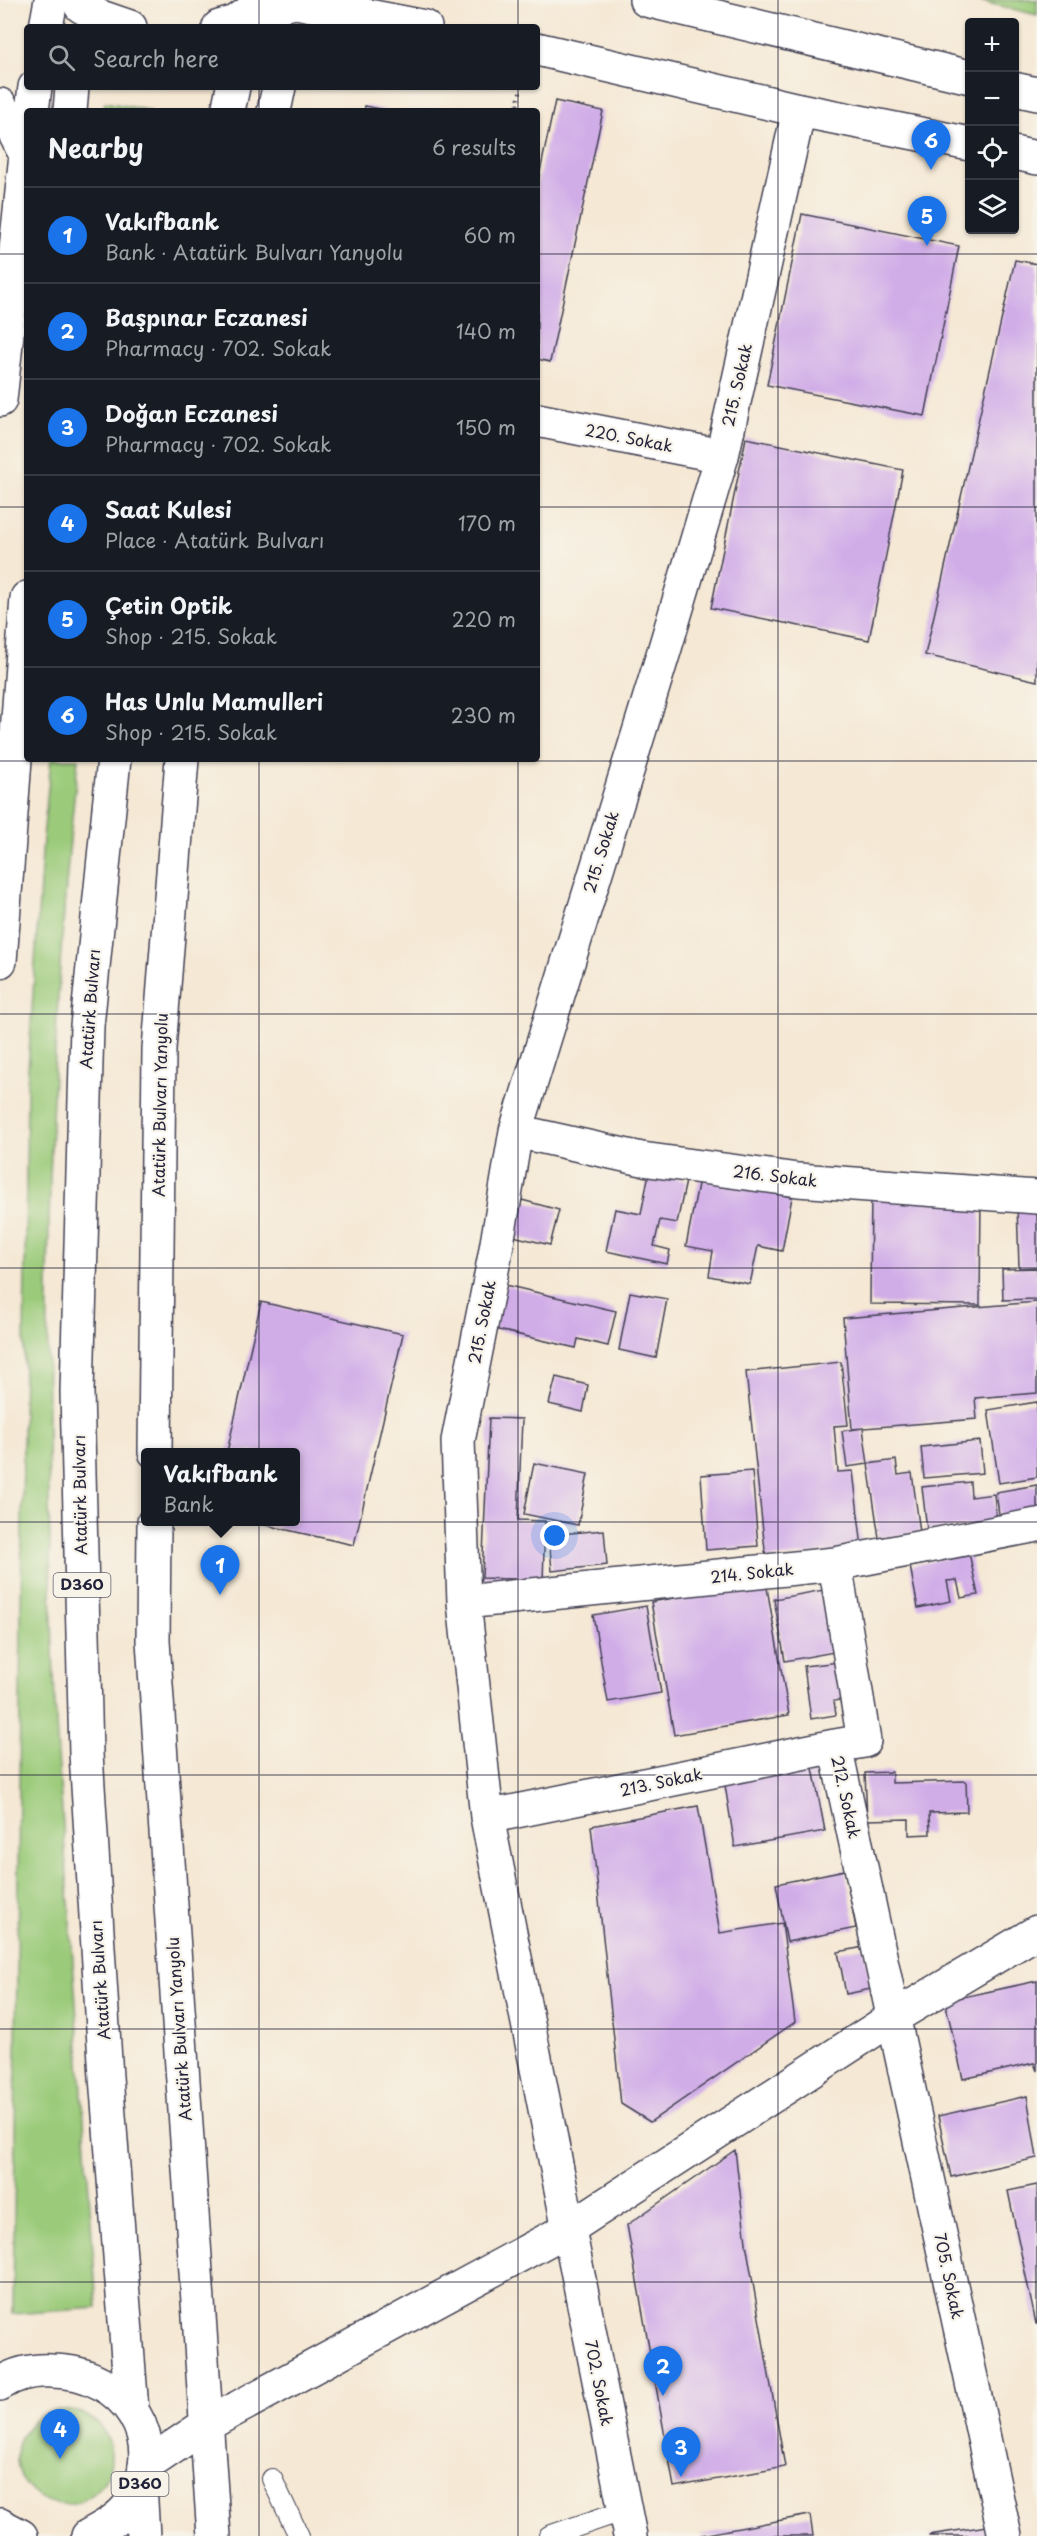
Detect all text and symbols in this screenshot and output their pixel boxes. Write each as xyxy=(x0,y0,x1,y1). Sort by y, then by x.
map controls xyxy=(965,18,1019,234)
button: + xyxy=(965,18,1019,72)
search box xyxy=(24,24,540,90)
icon: search xyxy=(45,41,78,74)
text: Search here xyxy=(93,41,219,74)
button: − xyxy=(965,72,1019,126)
pin: 6 xyxy=(912,120,950,170)
button: locate xyxy=(965,126,1019,180)
text: Nearby xyxy=(48,128,143,167)
text: 6 results xyxy=(432,132,516,162)
button: layers xyxy=(965,180,1019,234)
pin: 5 xyxy=(908,196,946,246)
text: Vakıfbank xyxy=(105,204,219,237)
text: 1 xyxy=(63,220,72,250)
text: 60 m xyxy=(464,220,516,250)
text: Bank · Atatürk Bulvarı Yanyolu xyxy=(105,237,403,267)
text: Başpınar Eczanesi xyxy=(105,300,308,333)
text: 2 xyxy=(60,316,75,346)
text: 140 m xyxy=(456,316,516,346)
text: Pharmacy · 702. Sokak xyxy=(105,333,331,363)
street label: 215. Sokak xyxy=(715,341,757,429)
text: Doğan Eczanesi xyxy=(105,396,278,429)
text: 3 xyxy=(61,412,74,442)
text: 150 m xyxy=(456,412,516,442)
street label: 220. Sokak xyxy=(583,417,675,457)
text: Pharmacy · 702. Sokak xyxy=(105,429,331,459)
text: Saat Kulesi xyxy=(105,492,232,525)
text: 4 xyxy=(61,508,74,538)
text: 170 m xyxy=(458,508,516,538)
text: Place · Atatürk Bulvarı xyxy=(105,525,324,555)
text: Çetin Optik xyxy=(105,588,232,621)
text: 5 xyxy=(61,604,74,634)
text: 220 m xyxy=(452,604,516,634)
text: Shop · 215. Sokak xyxy=(105,621,277,651)
text: Has Unlu Mamulleri xyxy=(105,684,323,717)
text: 6 xyxy=(60,700,75,730)
text: 230 m xyxy=(451,700,516,730)
text: Shop · 215. Sokak xyxy=(105,717,277,747)
street label: 215. Sokak xyxy=(576,808,624,896)
street label: Atatürk Bulvarı xyxy=(73,948,105,1070)
street label: Atatürk Bulvarı Yanyolu xyxy=(145,1013,173,1197)
street label: 216. Sokak xyxy=(732,1158,819,1192)
street label: 215. Sokak xyxy=(461,1278,501,1366)
street label: Atatürk Bulvarı xyxy=(66,1435,92,1555)
popup xyxy=(141,1448,300,1526)
text: Vakıfbank xyxy=(163,1456,278,1489)
text: Bank xyxy=(163,1489,214,1519)
your location xyxy=(540,1521,569,1550)
pin: 1 xyxy=(200,1546,240,1595)
street label: 214. Sokak xyxy=(709,1556,795,1588)
road number: D360 xyxy=(54,1573,110,1597)
street label: 212. Sokak xyxy=(826,1753,867,1841)
street label: 213. Sokak xyxy=(618,1761,704,1801)
street label: Atatürk Bulvarı xyxy=(83,1919,115,2041)
street label: Atatürk Bulvarı Yanyolu xyxy=(160,1936,196,2122)
street label: 705. Sokak xyxy=(929,2231,971,2321)
street label: 702. Sokak xyxy=(580,2338,620,2428)
pin: 2 xyxy=(644,2346,682,2396)
pin: 4 xyxy=(40,2410,80,2459)
pin: 3 xyxy=(662,2428,700,2477)
road number: D360 xyxy=(112,2472,168,2496)

